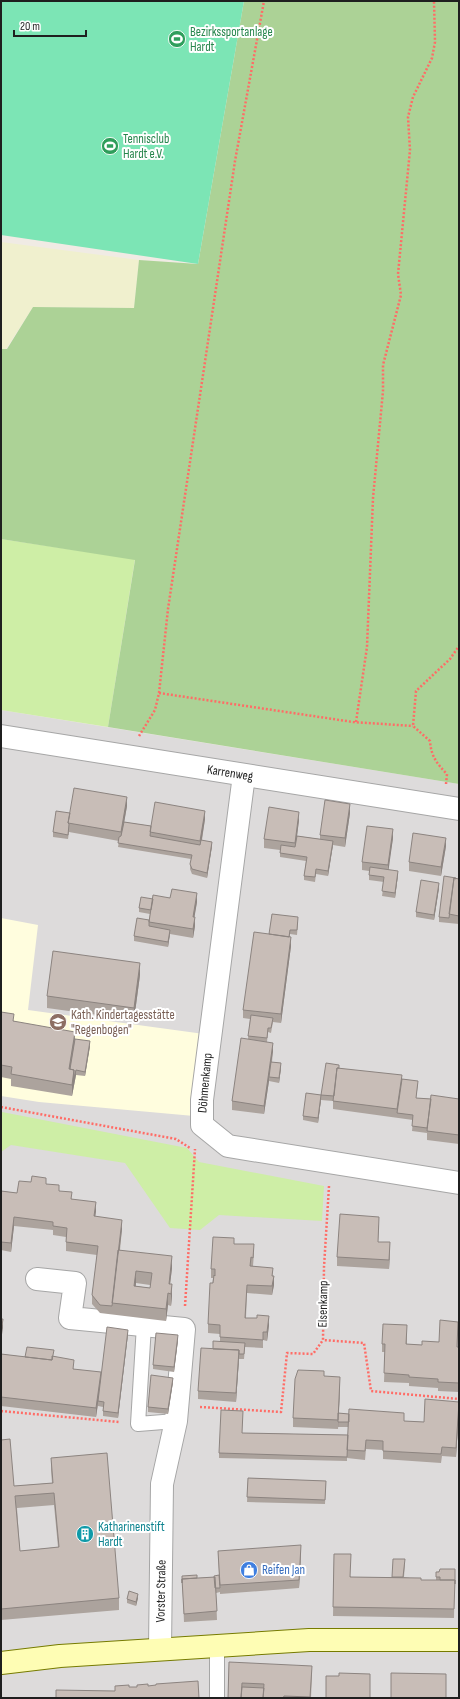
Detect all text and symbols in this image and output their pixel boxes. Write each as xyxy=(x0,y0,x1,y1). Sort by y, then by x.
scale bar xyxy=(14,12,86,38)
text: 20 m xyxy=(20,19,40,34)
place label: Bezirkssportanlage Hardt xyxy=(190,24,273,55)
sports icon: Bezirkssportanlage Hardt xyxy=(167,29,187,49)
place label: Tennisclub Hardt e.V. xyxy=(123,131,169,162)
sports icon: Tennisclub Hardt e.V. xyxy=(100,136,120,156)
street label: Karrenweg xyxy=(206,761,254,785)
place label: Kath. Kindertagesstätte "Regenbogen" xyxy=(71,1007,175,1038)
school or university icon: Kath. Kindertagesstätte "Regenbogen" xyxy=(48,1012,68,1032)
street label: Döhmenkamp xyxy=(194,1052,216,1114)
street label: Elsenkamp xyxy=(315,1280,331,1328)
place label: Katharinenstift Hardt xyxy=(98,1519,165,1550)
building icon: Katharinenstift Hardt xyxy=(75,1524,95,1544)
street label: Vorster Straße xyxy=(152,1560,170,1622)
shop icon: Reifen Jan xyxy=(239,1560,259,1580)
place label: Reifen Jan xyxy=(262,1562,305,1578)

